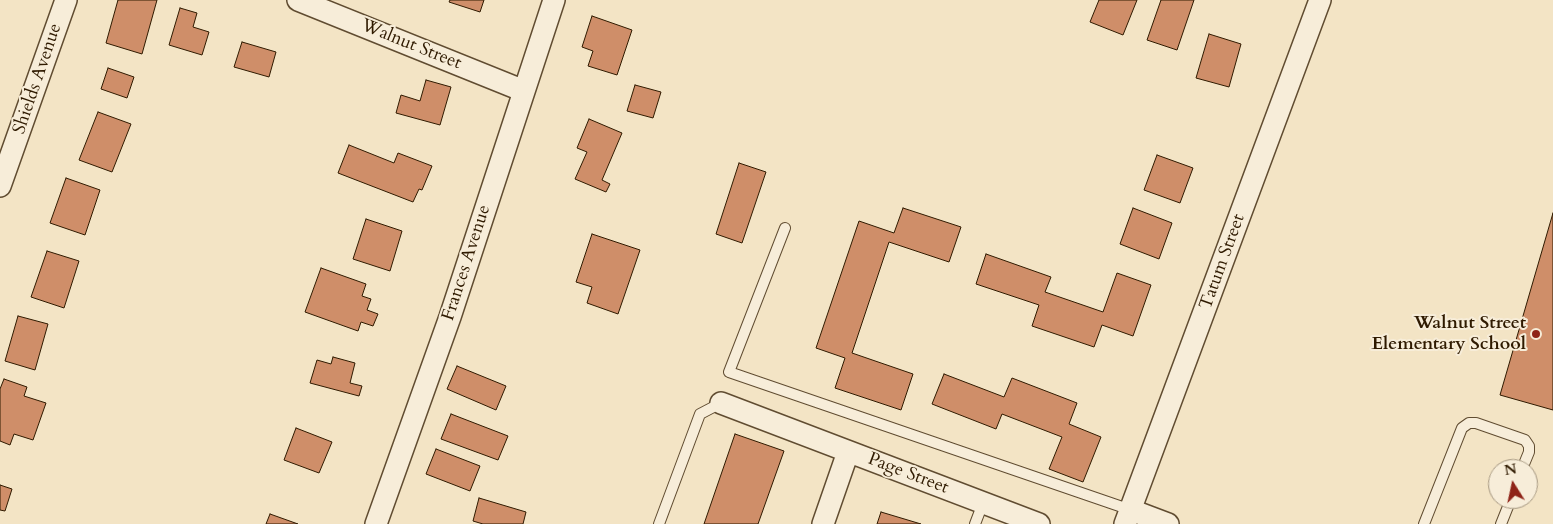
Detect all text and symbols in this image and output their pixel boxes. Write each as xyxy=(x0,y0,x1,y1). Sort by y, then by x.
street label: Walnut Street xyxy=(358,15,464,75)
street label: Shields Avenue xyxy=(9,21,67,137)
street label: Frances Avenue xyxy=(438,202,496,324)
street label: Tatum Street xyxy=(1196,211,1250,313)
place label: Walnut Street Elementary School xyxy=(1372,313,1526,356)
marker: Walnut Street Elementary School xyxy=(1530,328,1542,340)
street label: Page Street xyxy=(865,449,951,499)
north arrow xyxy=(1488,459,1538,509)
text: N xyxy=(1503,459,1518,480)

